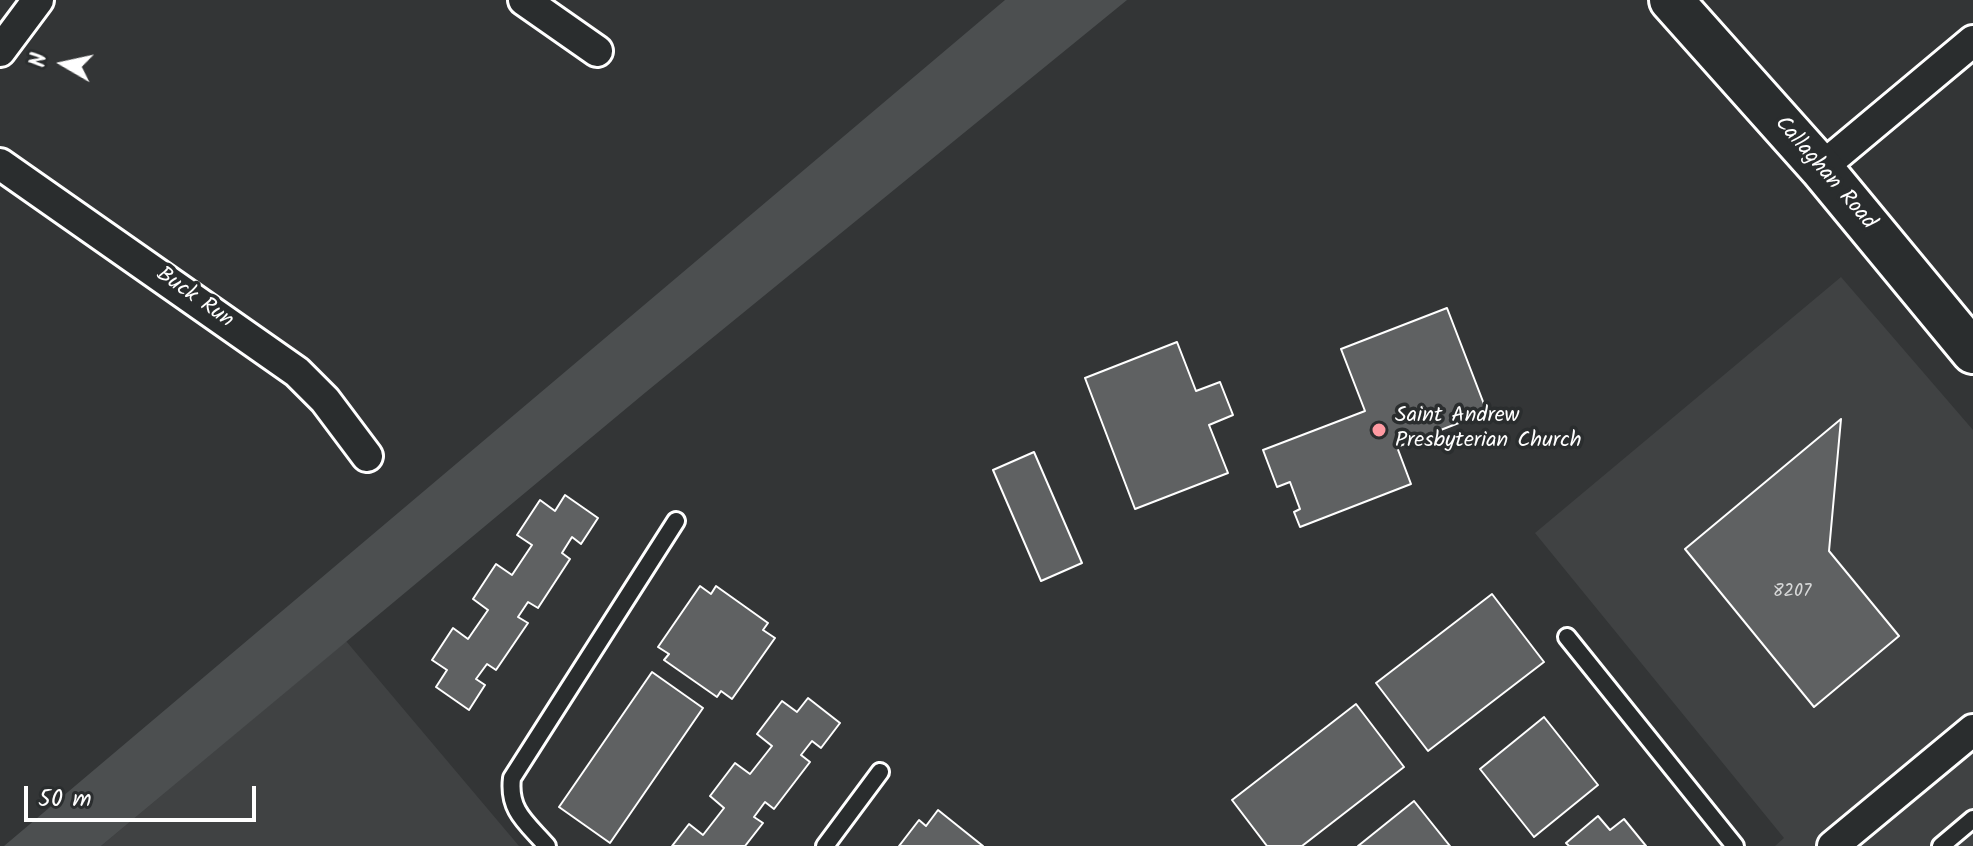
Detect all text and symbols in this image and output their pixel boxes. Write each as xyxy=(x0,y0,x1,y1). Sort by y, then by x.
north arrow xyxy=(24,24,104,104)
text: N xyxy=(21,51,58,70)
street label: Callaghan Road xyxy=(1768,112,1880,236)
street label: Buck Run xyxy=(150,263,238,335)
place label: Saint Andrew Presbyterian Church xyxy=(1395,404,1582,456)
marker: Saint Andrew Presbyterian Church xyxy=(1370,421,1388,439)
house number: 8207 xyxy=(1773,582,1811,604)
scale bar xyxy=(28,770,260,820)
text: 50 m xyxy=(38,780,92,819)

